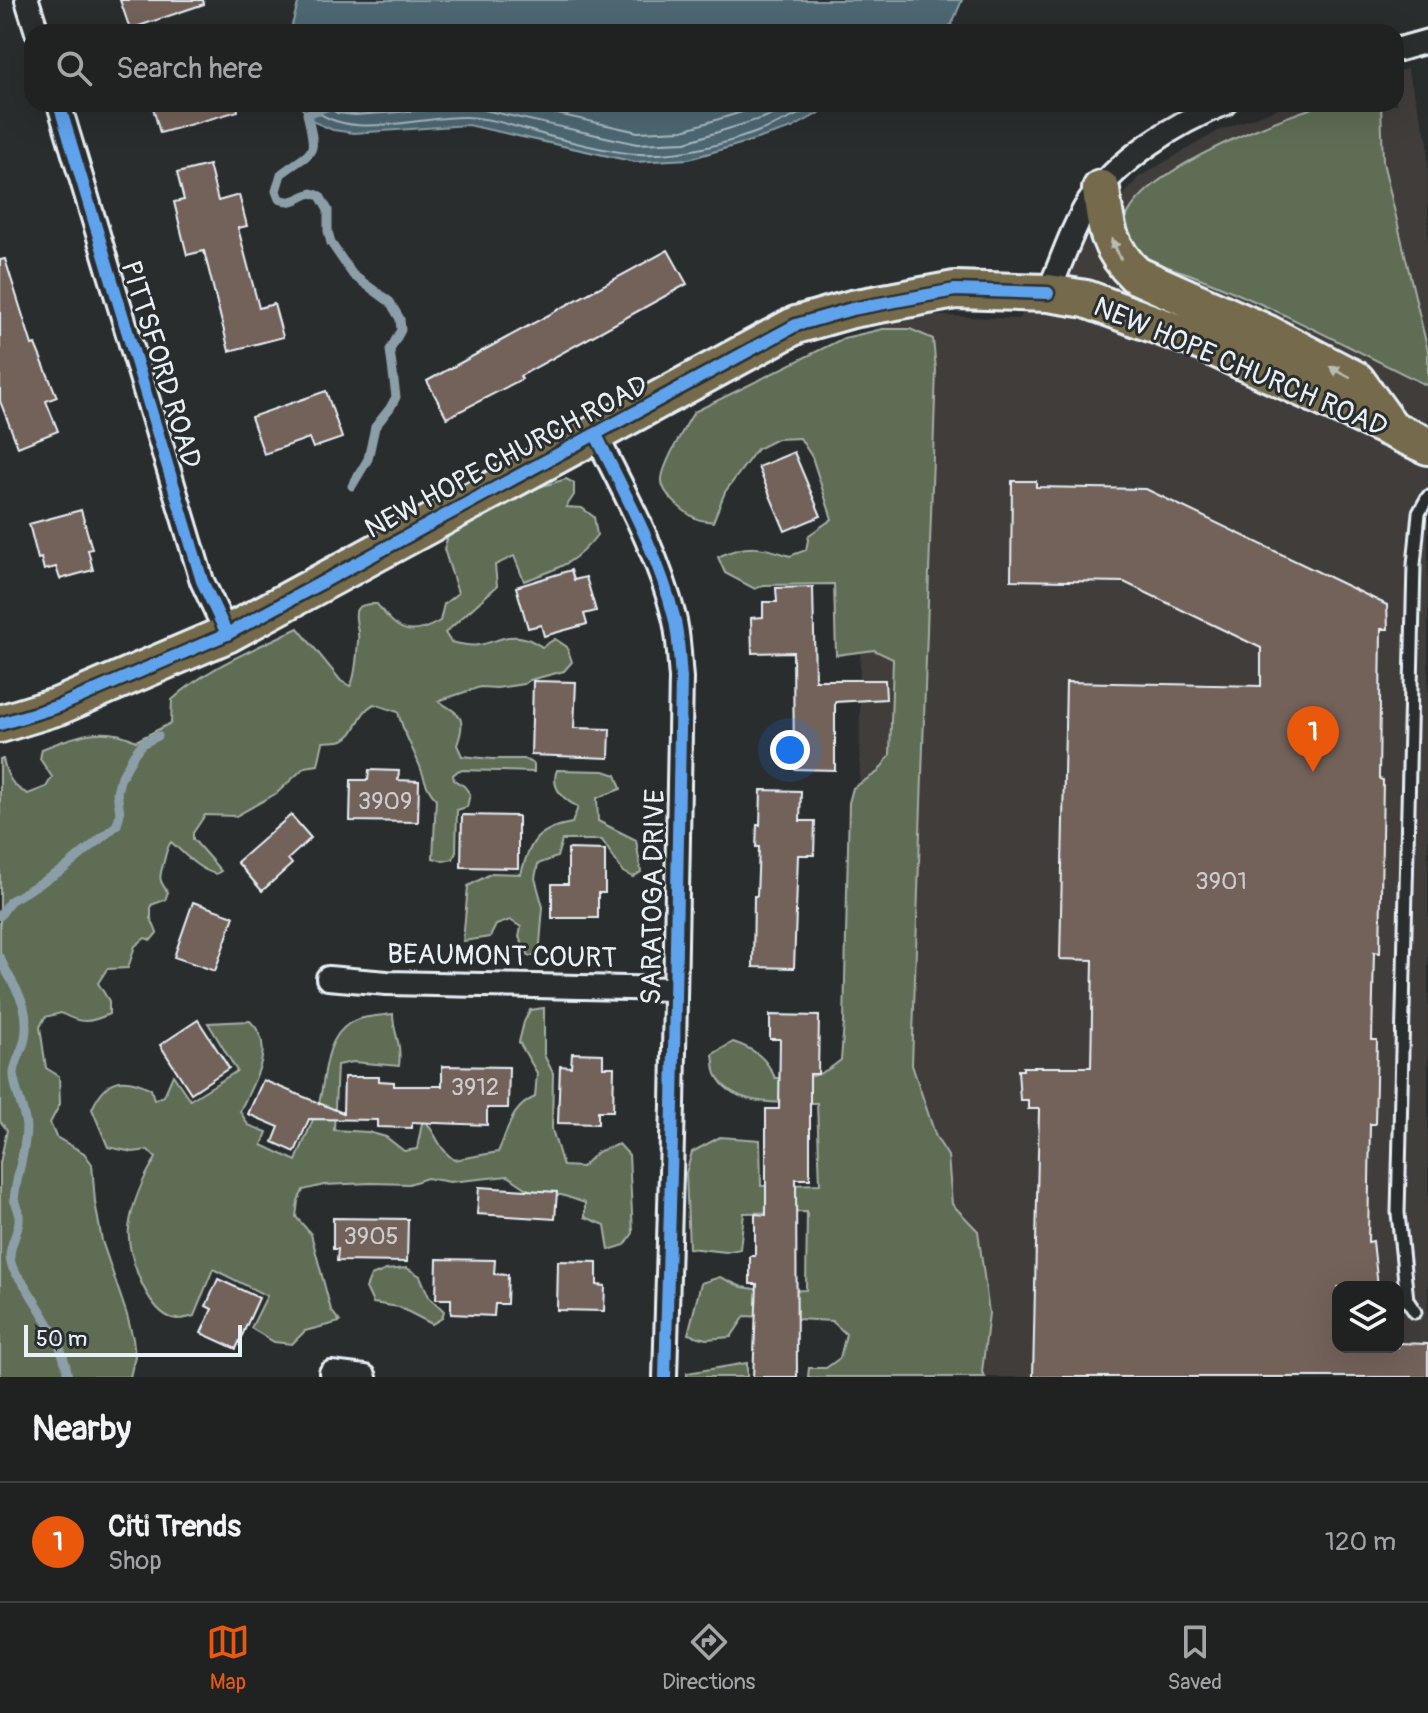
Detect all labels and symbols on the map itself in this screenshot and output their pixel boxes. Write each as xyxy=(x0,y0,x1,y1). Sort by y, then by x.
one-way arrow xyxy=(1109,237,1122,260)
street label: PITTSFORD ROAD xyxy=(112,257,209,472)
street label: NEW HOPE CHURCH ROAD xyxy=(1088,290,1393,445)
one-way arrow xyxy=(1329,365,1351,379)
street label: NEW HOPE CHURCH ROAD xyxy=(359,368,654,547)
pin: 1 xyxy=(1287,706,1339,772)
your location xyxy=(770,730,810,770)
house number: 3909 xyxy=(358,787,412,816)
street label: SARATOGA DRIVE xyxy=(634,789,673,1005)
house number: 3901 xyxy=(1195,867,1247,896)
street label: BEAUMONT COURT xyxy=(387,937,617,976)
house number: 3912 xyxy=(451,1073,499,1102)
house number: 3905 xyxy=(343,1222,399,1251)
scale bar xyxy=(24,1321,242,1357)

